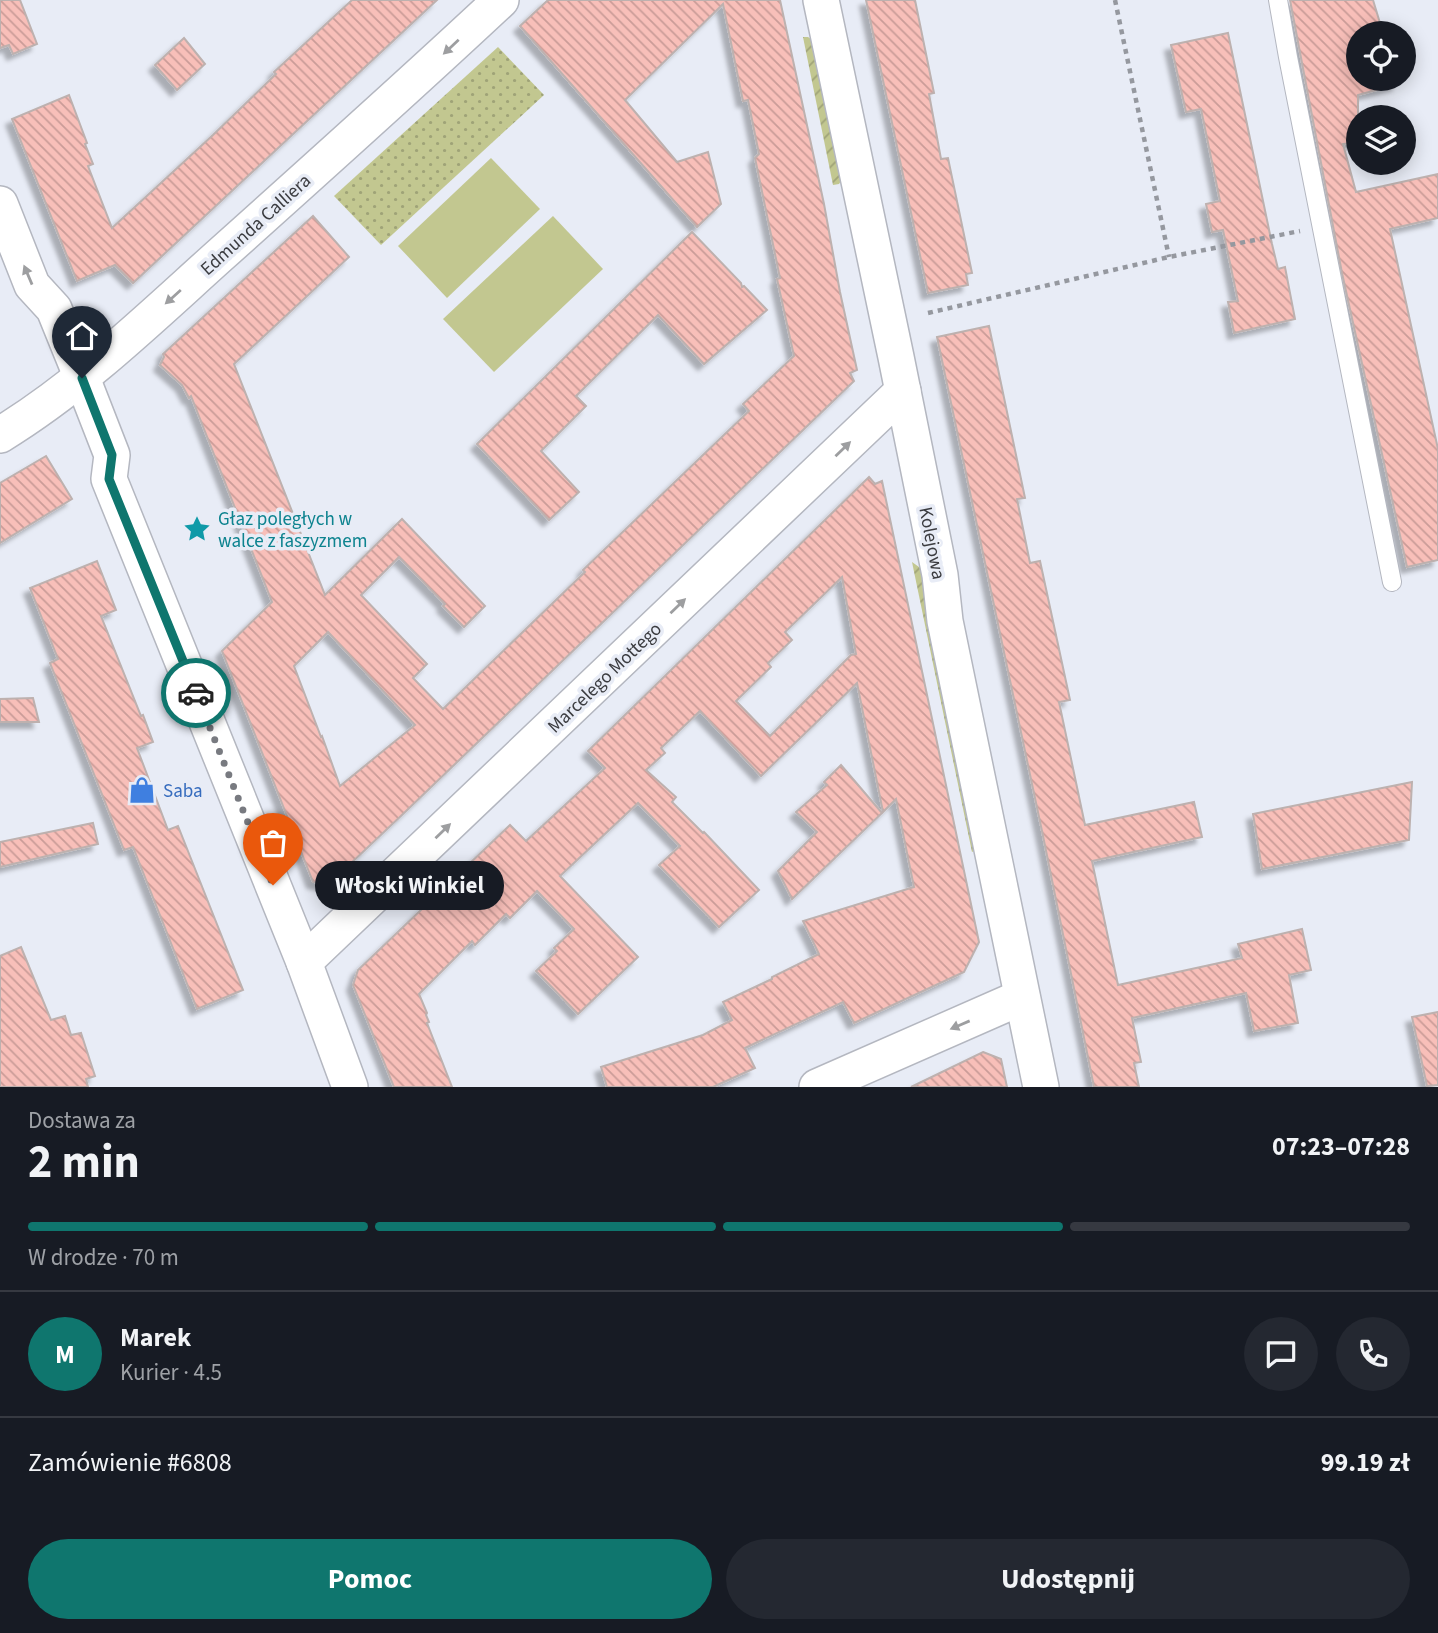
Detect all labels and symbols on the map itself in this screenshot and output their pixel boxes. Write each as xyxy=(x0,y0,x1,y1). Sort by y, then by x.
one-way arrow xyxy=(443,38,460,54)
street label: Edmunda Calliera xyxy=(195,168,317,282)
one-way arrow xyxy=(23,264,34,285)
one-way arrow xyxy=(165,289,182,305)
pin xyxy=(52,306,112,378)
one-way arrow xyxy=(834,441,851,457)
street label: Kolejowa xyxy=(911,505,952,582)
place label: Głaz poległych w walce z faszyzmem xyxy=(218,506,367,555)
place icon: Głaz poległych w walce z faszyzmem xyxy=(182,514,212,544)
one-way arrow xyxy=(669,598,686,614)
street label: Marcelego Mottego xyxy=(542,616,668,740)
courier xyxy=(161,658,231,728)
shop icon: Saba xyxy=(127,775,157,805)
place label: Saba xyxy=(163,778,203,805)
pin xyxy=(243,813,303,885)
one-way arrow xyxy=(434,823,451,839)
callout: Włoski Winkiel xyxy=(315,860,504,910)
one-way arrow xyxy=(950,1019,970,1031)

